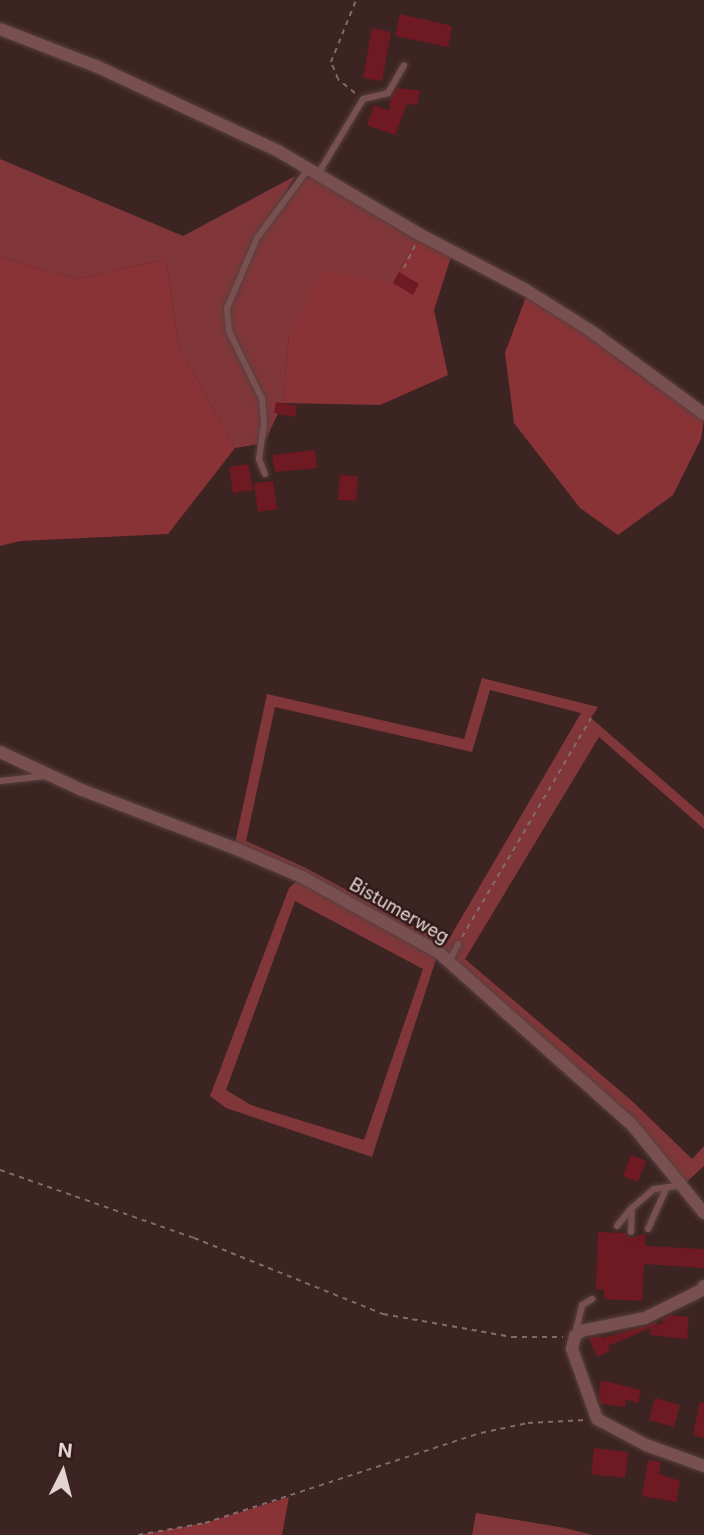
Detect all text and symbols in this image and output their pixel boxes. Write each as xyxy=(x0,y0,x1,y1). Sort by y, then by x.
street label: Bistumerweg xyxy=(345,874,453,948)
north arrow xyxy=(28,1437,98,1507)
text: N xyxy=(57,1438,74,1463)

